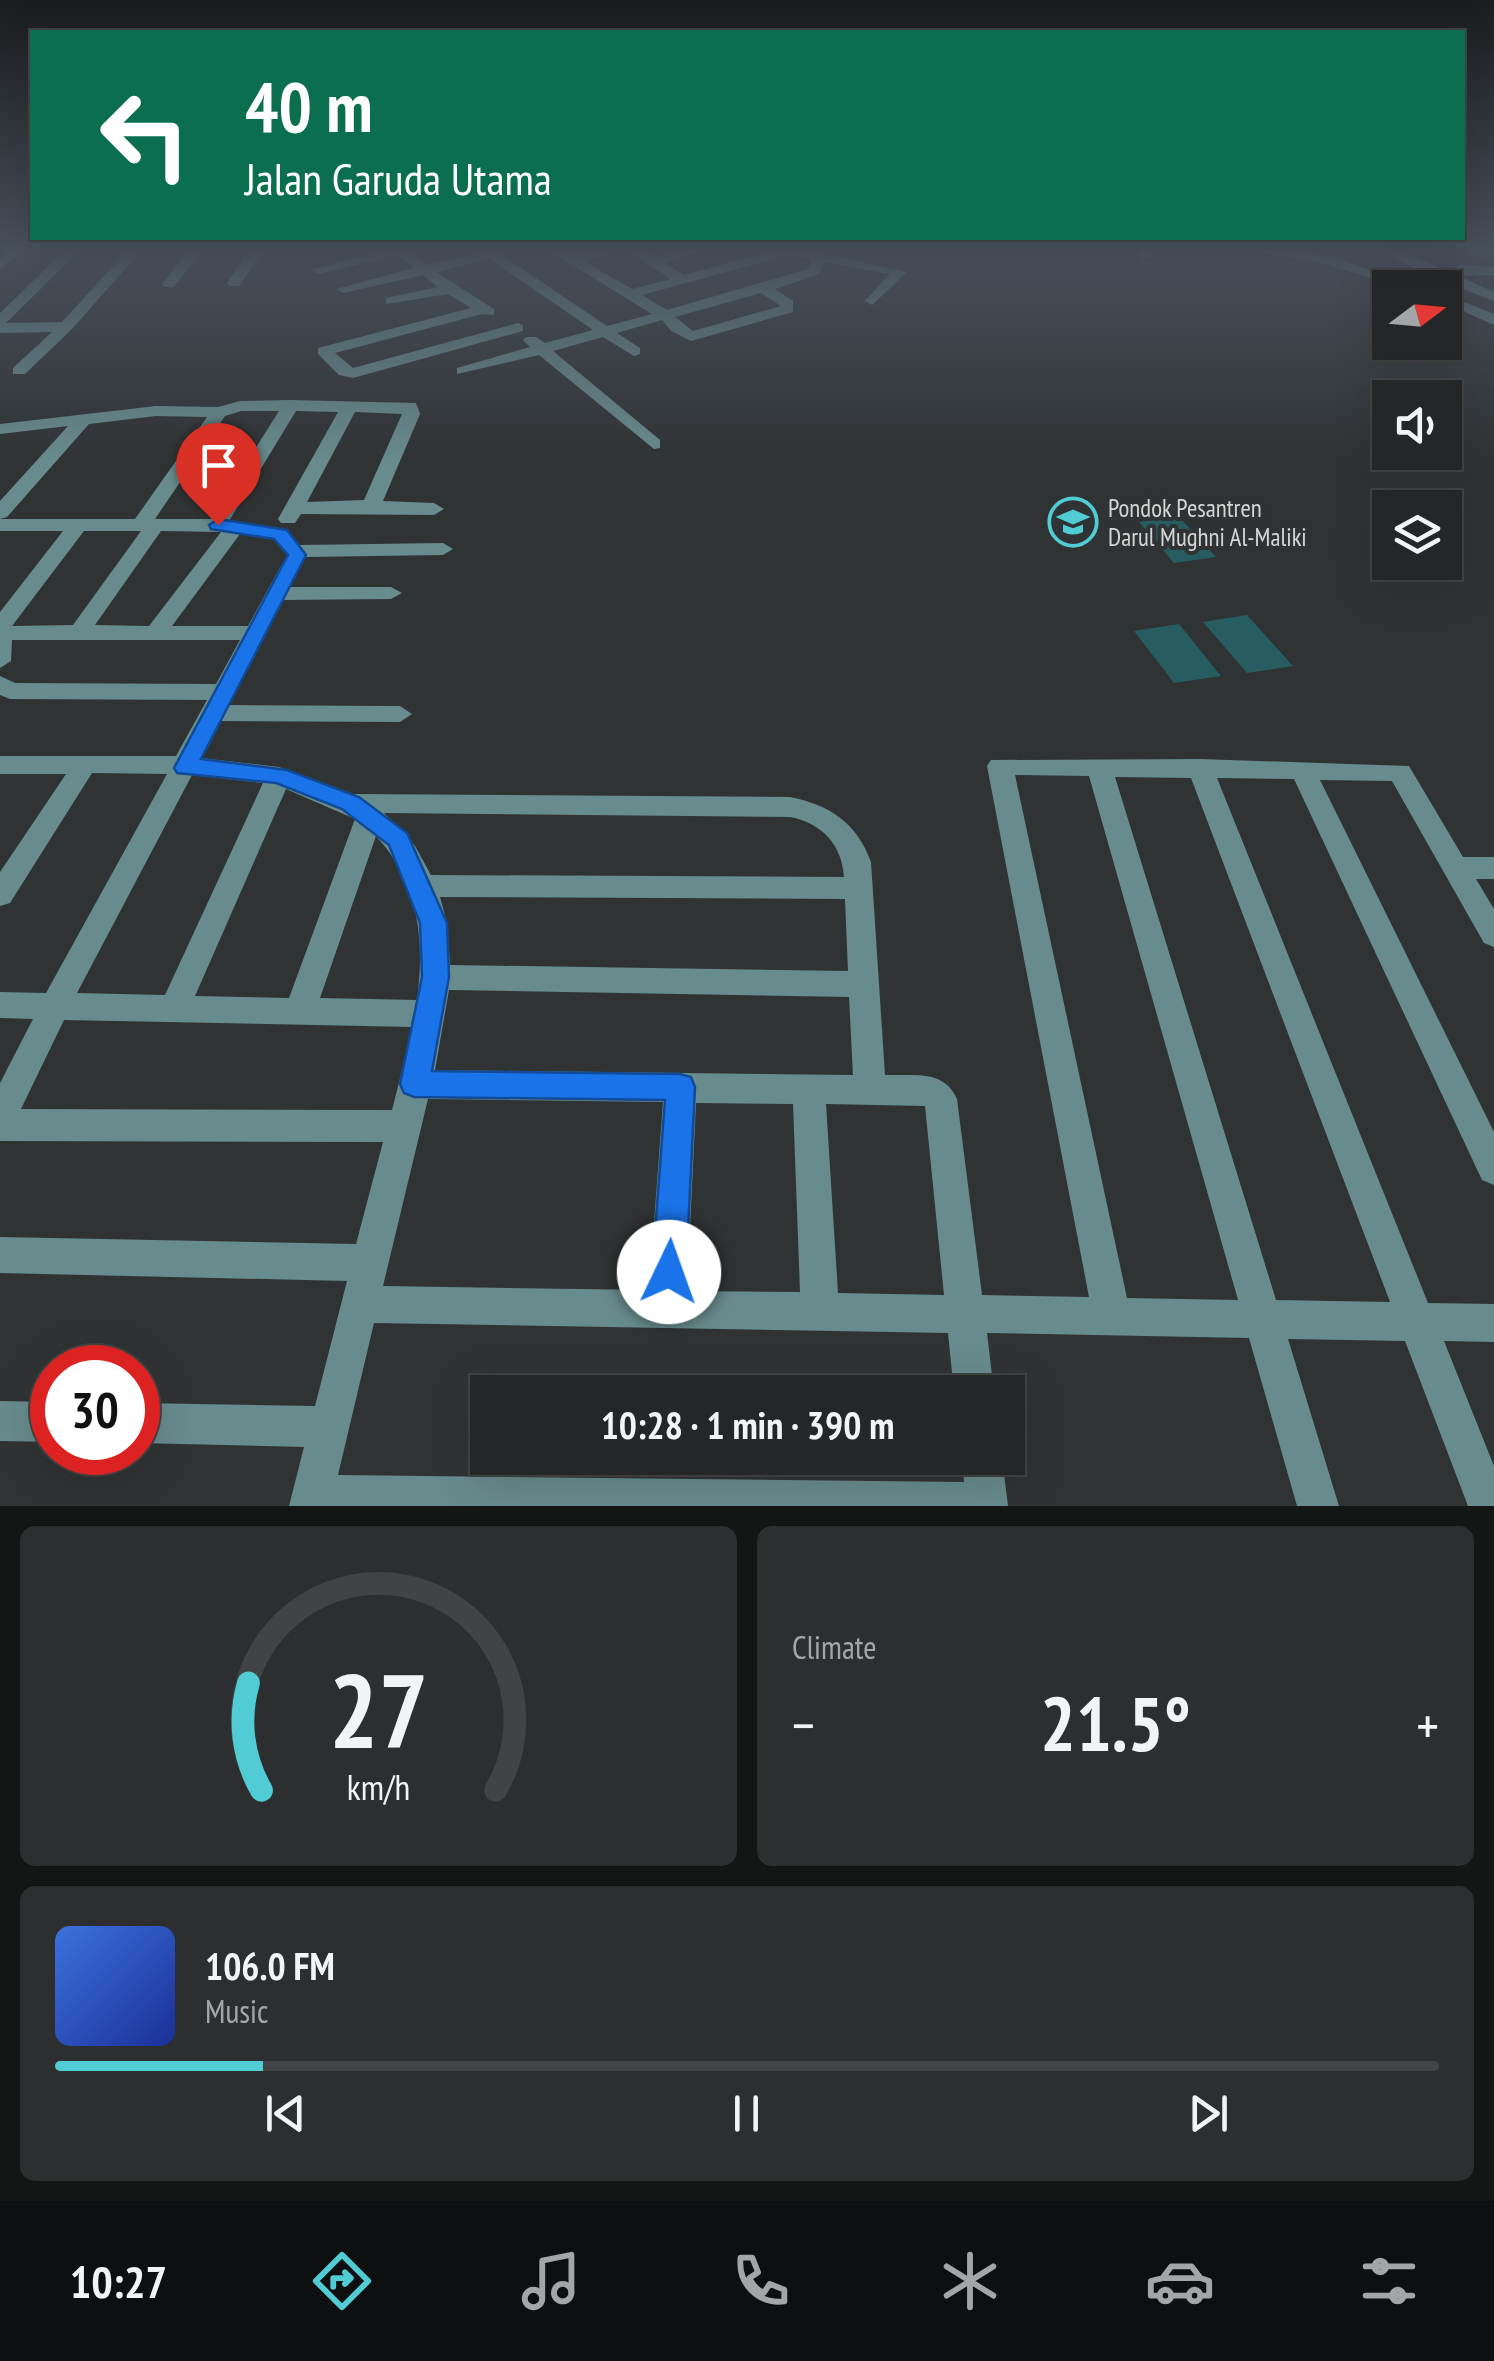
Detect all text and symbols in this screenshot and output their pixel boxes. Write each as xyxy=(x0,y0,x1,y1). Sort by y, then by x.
text: 40 m xyxy=(245,61,373,151)
icon: left xyxy=(80,70,210,200)
text: Jalan Garuda Utama xyxy=(245,149,552,207)
north arrow xyxy=(1372,270,1462,360)
map controls xyxy=(1372,270,1462,580)
button: sound xyxy=(1372,380,1462,470)
pin xyxy=(176,423,261,526)
icon: arrive xyxy=(191,438,246,493)
button: layers xyxy=(1372,490,1462,580)
place label: Pondok Pesantren Darul Mughni Al-Maliki xyxy=(1108,492,1307,553)
school or university icon: Pondok Pesantren Darul Mughni Al-Maliki xyxy=(1047,496,1099,548)
position arrow xyxy=(617,1220,721,1324)
speed limit sign: 30 xyxy=(30,1345,160,1475)
text: 10:28 · 1 min · 390 m xyxy=(601,1400,894,1449)
text: Climate xyxy=(792,1626,876,1668)
text: 27 xyxy=(329,1642,428,1777)
text: 21.5° xyxy=(1040,1675,1191,1772)
text: − xyxy=(792,1689,815,1760)
text: + xyxy=(1416,1689,1439,1760)
text: km/h xyxy=(347,1764,410,1810)
text: 106.0 FM xyxy=(205,1941,335,1990)
text: Music xyxy=(205,1990,268,2032)
icon: previous xyxy=(258,2086,313,2141)
icon: pause xyxy=(719,2086,774,2141)
icon: next xyxy=(1181,2086,1236,2141)
icon: directions xyxy=(307,2246,377,2316)
icon: music xyxy=(516,2246,586,2316)
icon: phone xyxy=(726,2246,796,2316)
icon: climate xyxy=(935,2246,1005,2316)
icon: car xyxy=(1145,2246,1215,2316)
icon: filters xyxy=(1354,2246,1424,2316)
text: 10:27 xyxy=(70,2252,167,2310)

